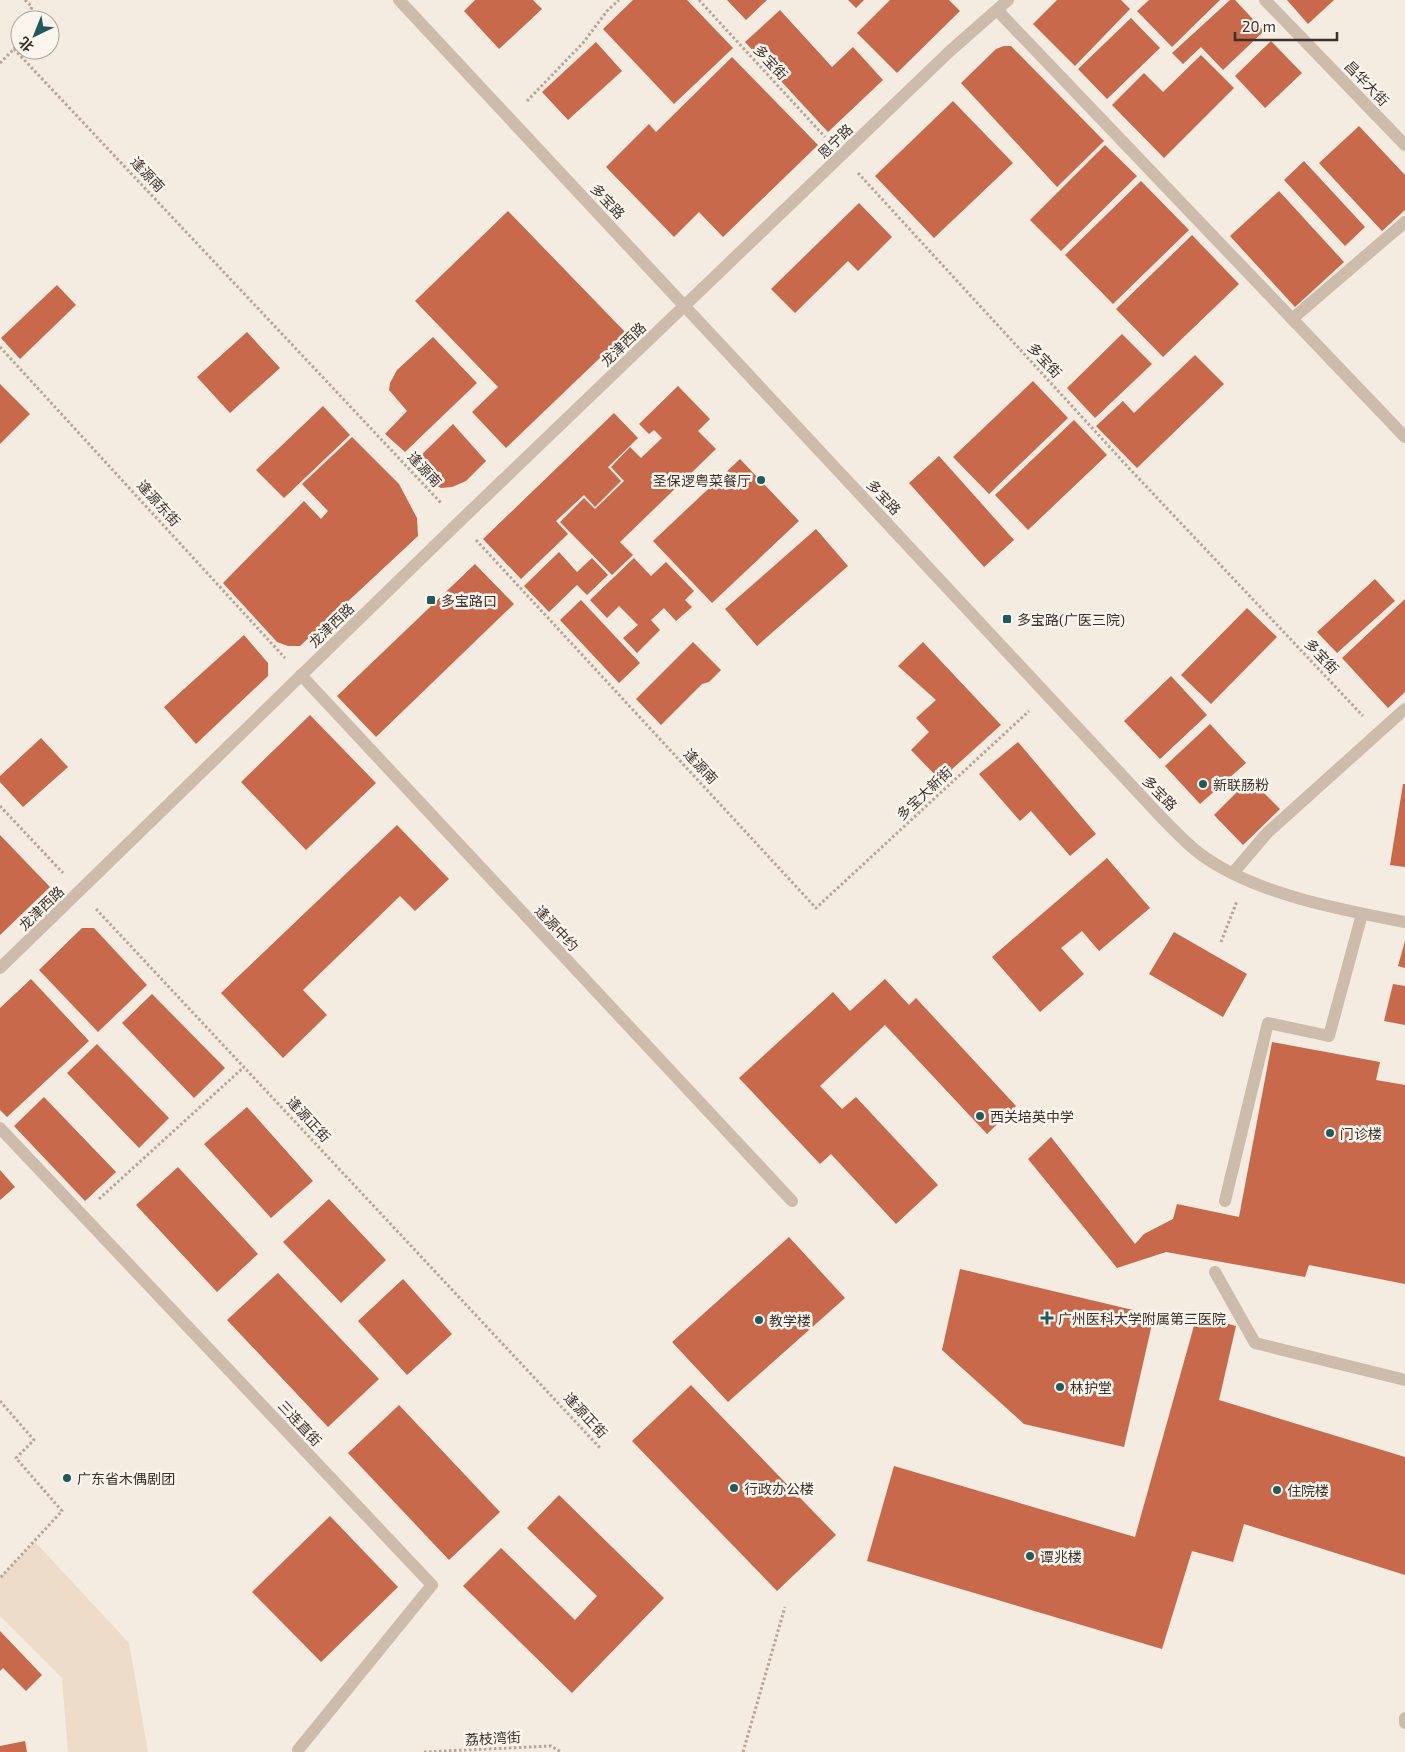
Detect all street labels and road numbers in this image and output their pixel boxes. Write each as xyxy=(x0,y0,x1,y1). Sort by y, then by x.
street label: 多宝街 xyxy=(750,41,792,83)
street label: 昌华大街 xyxy=(1341,57,1393,109)
street label: 恩宁路 xyxy=(814,120,856,162)
street label: 逢源南 xyxy=(127,153,169,195)
street label: 多宝路 xyxy=(587,180,629,222)
street label: 龙津西路 xyxy=(597,318,649,370)
street label: 多宝街 xyxy=(1024,339,1066,381)
street label: 逢源南 xyxy=(404,448,446,490)
street label: 多宝路 xyxy=(863,476,905,518)
street label: 逢源东街 xyxy=(134,477,184,529)
street label: 龙津西路 xyxy=(305,599,357,651)
street label: 多宝街 xyxy=(1301,635,1343,677)
street label: 逢源南 xyxy=(680,745,722,787)
street label: 多宝大新街 xyxy=(893,763,955,823)
street label: 多宝路 xyxy=(1139,772,1181,814)
street label: 龙津西路 xyxy=(15,882,67,934)
street label: 逢源中约 xyxy=(532,902,582,954)
street label: 逢源正街 xyxy=(284,1093,334,1145)
street label: 逢源正街 xyxy=(561,1389,611,1441)
street label: 三连直街 xyxy=(275,1397,325,1449)
street label: 荔枝湾街 xyxy=(465,1728,521,1748)

